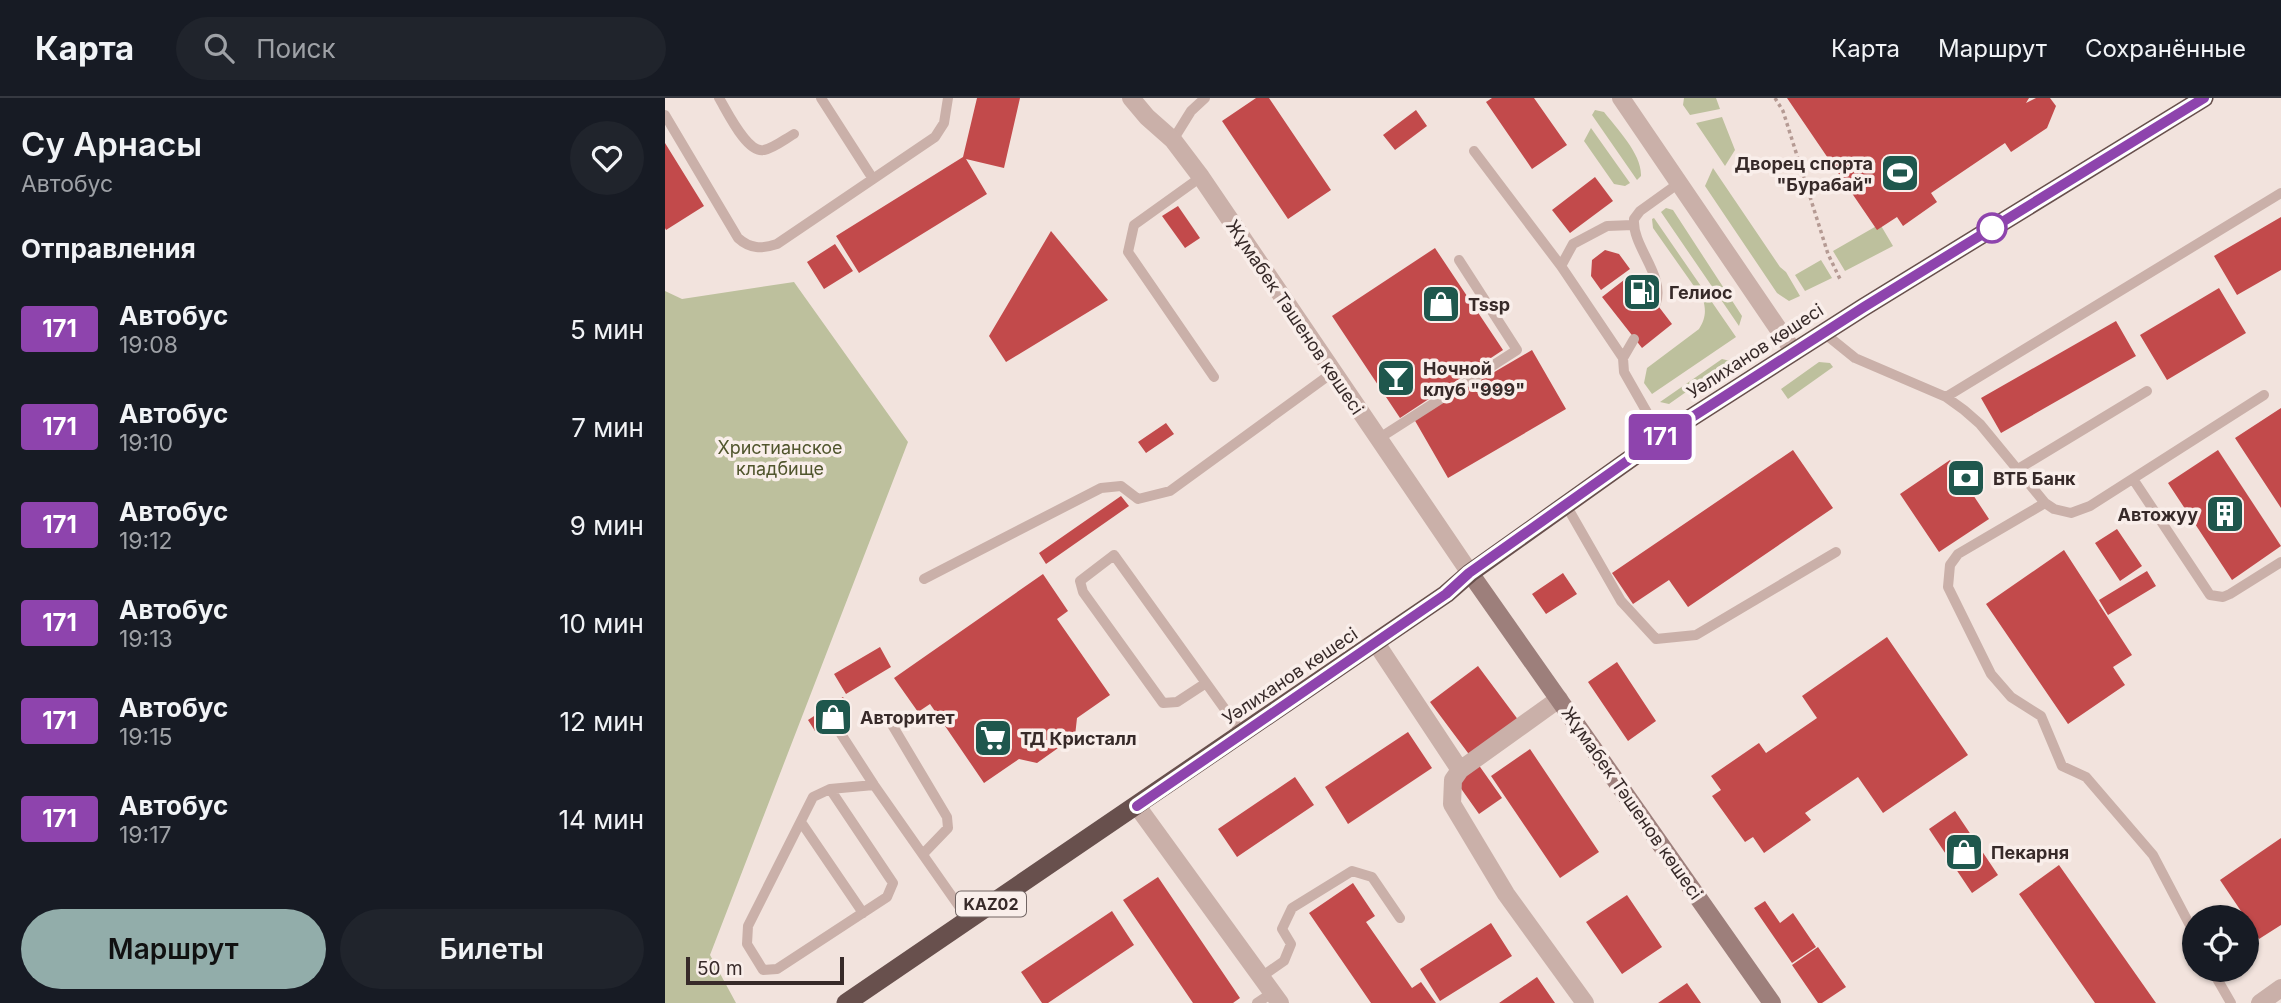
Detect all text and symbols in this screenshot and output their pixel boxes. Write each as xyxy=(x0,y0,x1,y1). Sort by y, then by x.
search box xyxy=(176,17,666,80)
text: Карта xyxy=(35,28,134,68)
icon: search xyxy=(200,29,238,67)
text: Поиск xyxy=(256,33,335,64)
text: Карта xyxy=(1831,34,1900,63)
text: Маршрут xyxy=(1938,34,2047,63)
text: Сохранённые xyxy=(2085,34,2246,63)
button: heart xyxy=(570,121,644,195)
text: Су Арнасы xyxy=(21,124,202,164)
sports icon: Дворец спорта "Бурабай" xyxy=(1879,152,1921,194)
place label: Дворец спорта "Бурабай" xyxy=(1734,153,1873,195)
text: Автобус xyxy=(21,170,113,198)
unlabelled marker xyxy=(1977,213,2007,243)
street label: Жұмабек Тәшенов көшесі xyxy=(1222,216,1368,418)
text: Отправления xyxy=(21,233,196,264)
fuel station icon: Гелиос xyxy=(1621,271,1663,313)
place label: Гелиос xyxy=(1669,282,1733,303)
shop icon: Tssp xyxy=(1420,283,1462,325)
place label: Tssp xyxy=(1468,294,1510,315)
street label: Уәлиханов көшесі xyxy=(1683,299,1827,403)
text: Автобус xyxy=(119,300,228,331)
text: 171 xyxy=(42,314,77,343)
text: 5 мин xyxy=(570,314,644,345)
text: 19:08 xyxy=(119,331,178,359)
bar icon: Ночной клуб "999" xyxy=(1375,357,1417,399)
place label: Ночной клуб "999" xyxy=(1423,358,1525,400)
text: Автобус xyxy=(119,398,228,429)
text: 171 xyxy=(42,412,77,441)
text: 7 мин xyxy=(571,412,644,443)
line badge: 171 xyxy=(1620,414,1700,460)
text: 171 xyxy=(1643,422,1677,451)
text: 19:10 xyxy=(119,429,173,457)
park label: Христианское кладбище xyxy=(717,437,843,479)
bank icon: ВТБ Банк xyxy=(1945,457,1987,499)
place label: ВТБ Банк xyxy=(1993,468,2076,489)
building icon: Автожуу xyxy=(2204,493,2246,535)
text: Автобус xyxy=(119,496,228,527)
place label: Автожуу xyxy=(2118,504,2198,525)
text: 171 xyxy=(42,510,77,539)
text: 9 мин xyxy=(570,510,644,541)
text: 19:12 xyxy=(119,527,173,555)
text: Автобус xyxy=(119,594,228,625)
text: 171 xyxy=(42,608,77,637)
text: 10 мин xyxy=(559,608,644,639)
street label: Уәлиханов көшесі xyxy=(1219,623,1361,729)
text: 19:13 xyxy=(119,625,173,653)
text: Автобус xyxy=(119,692,228,723)
shop icon: Авторитет xyxy=(812,696,854,738)
street label: Жұмабек Тәшенов көшесі xyxy=(1557,703,1707,903)
text: 171 xyxy=(42,706,77,735)
text: 12 мин xyxy=(559,706,644,737)
place label: Авторитет xyxy=(860,707,955,728)
supermarket icon: ТД Кристалл xyxy=(972,717,1014,759)
text: 19:15 xyxy=(119,723,173,751)
place label: ТД Кристалл xyxy=(1020,728,1137,749)
text: Автобус xyxy=(119,790,228,821)
text: 171 xyxy=(42,804,77,833)
text: 14 мин xyxy=(559,804,644,835)
text: 19:17 xyxy=(119,821,172,849)
shop icon: Пекарня xyxy=(1943,831,1985,873)
place label: Пекарня xyxy=(1991,842,2069,863)
road number: KАZ02 xyxy=(956,891,1026,916)
map controls xyxy=(2182,905,2259,982)
button: locate xyxy=(2182,905,2259,982)
button: Маршрут xyxy=(21,909,326,989)
button: Билеты xyxy=(340,909,644,989)
scale bar xyxy=(686,954,843,986)
text: 50 m xyxy=(697,957,743,980)

